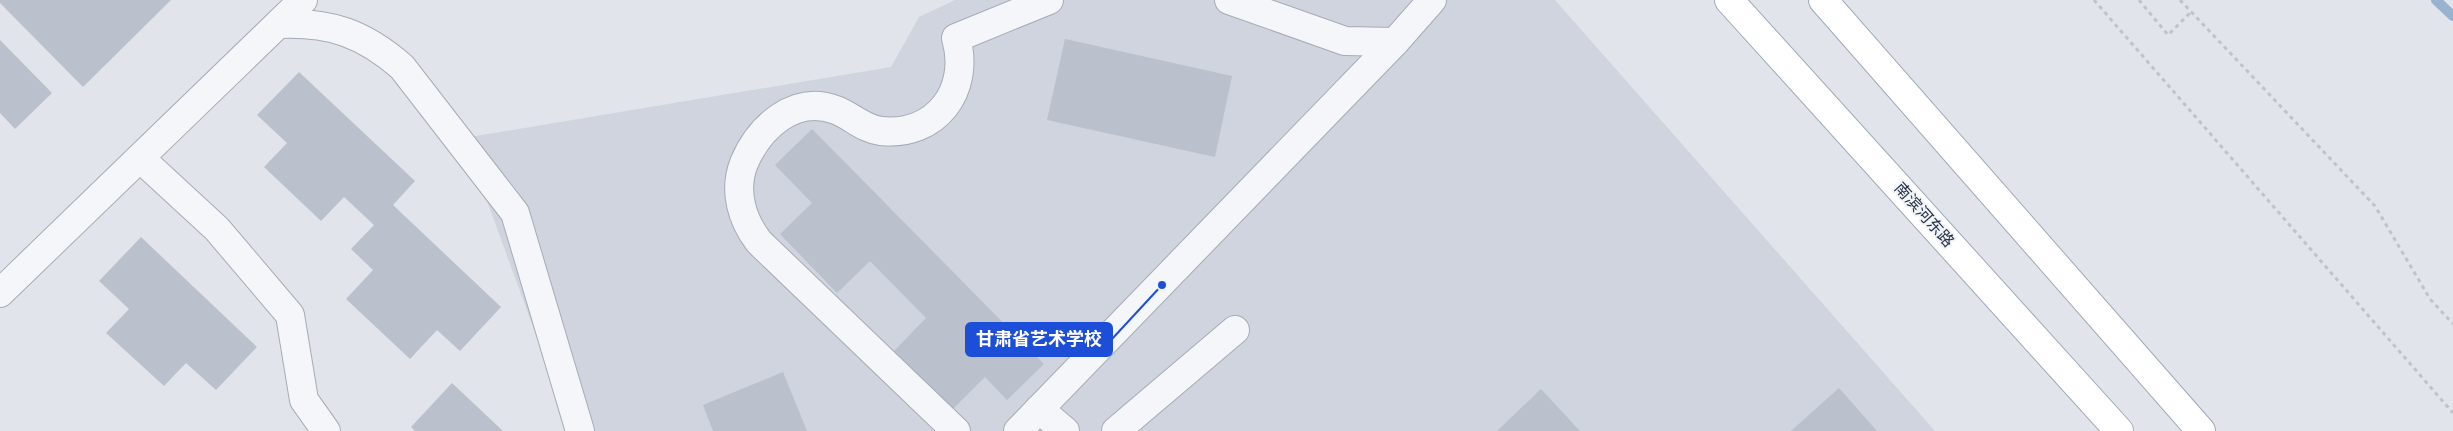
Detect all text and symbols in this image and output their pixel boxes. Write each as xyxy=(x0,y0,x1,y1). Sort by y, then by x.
street label: 南滨河东路 xyxy=(1889,178,1959,252)
callout: 甘肃省艺术学校 xyxy=(966,323,1112,356)
text: 甘肃省艺术学校 xyxy=(976,327,1102,352)

